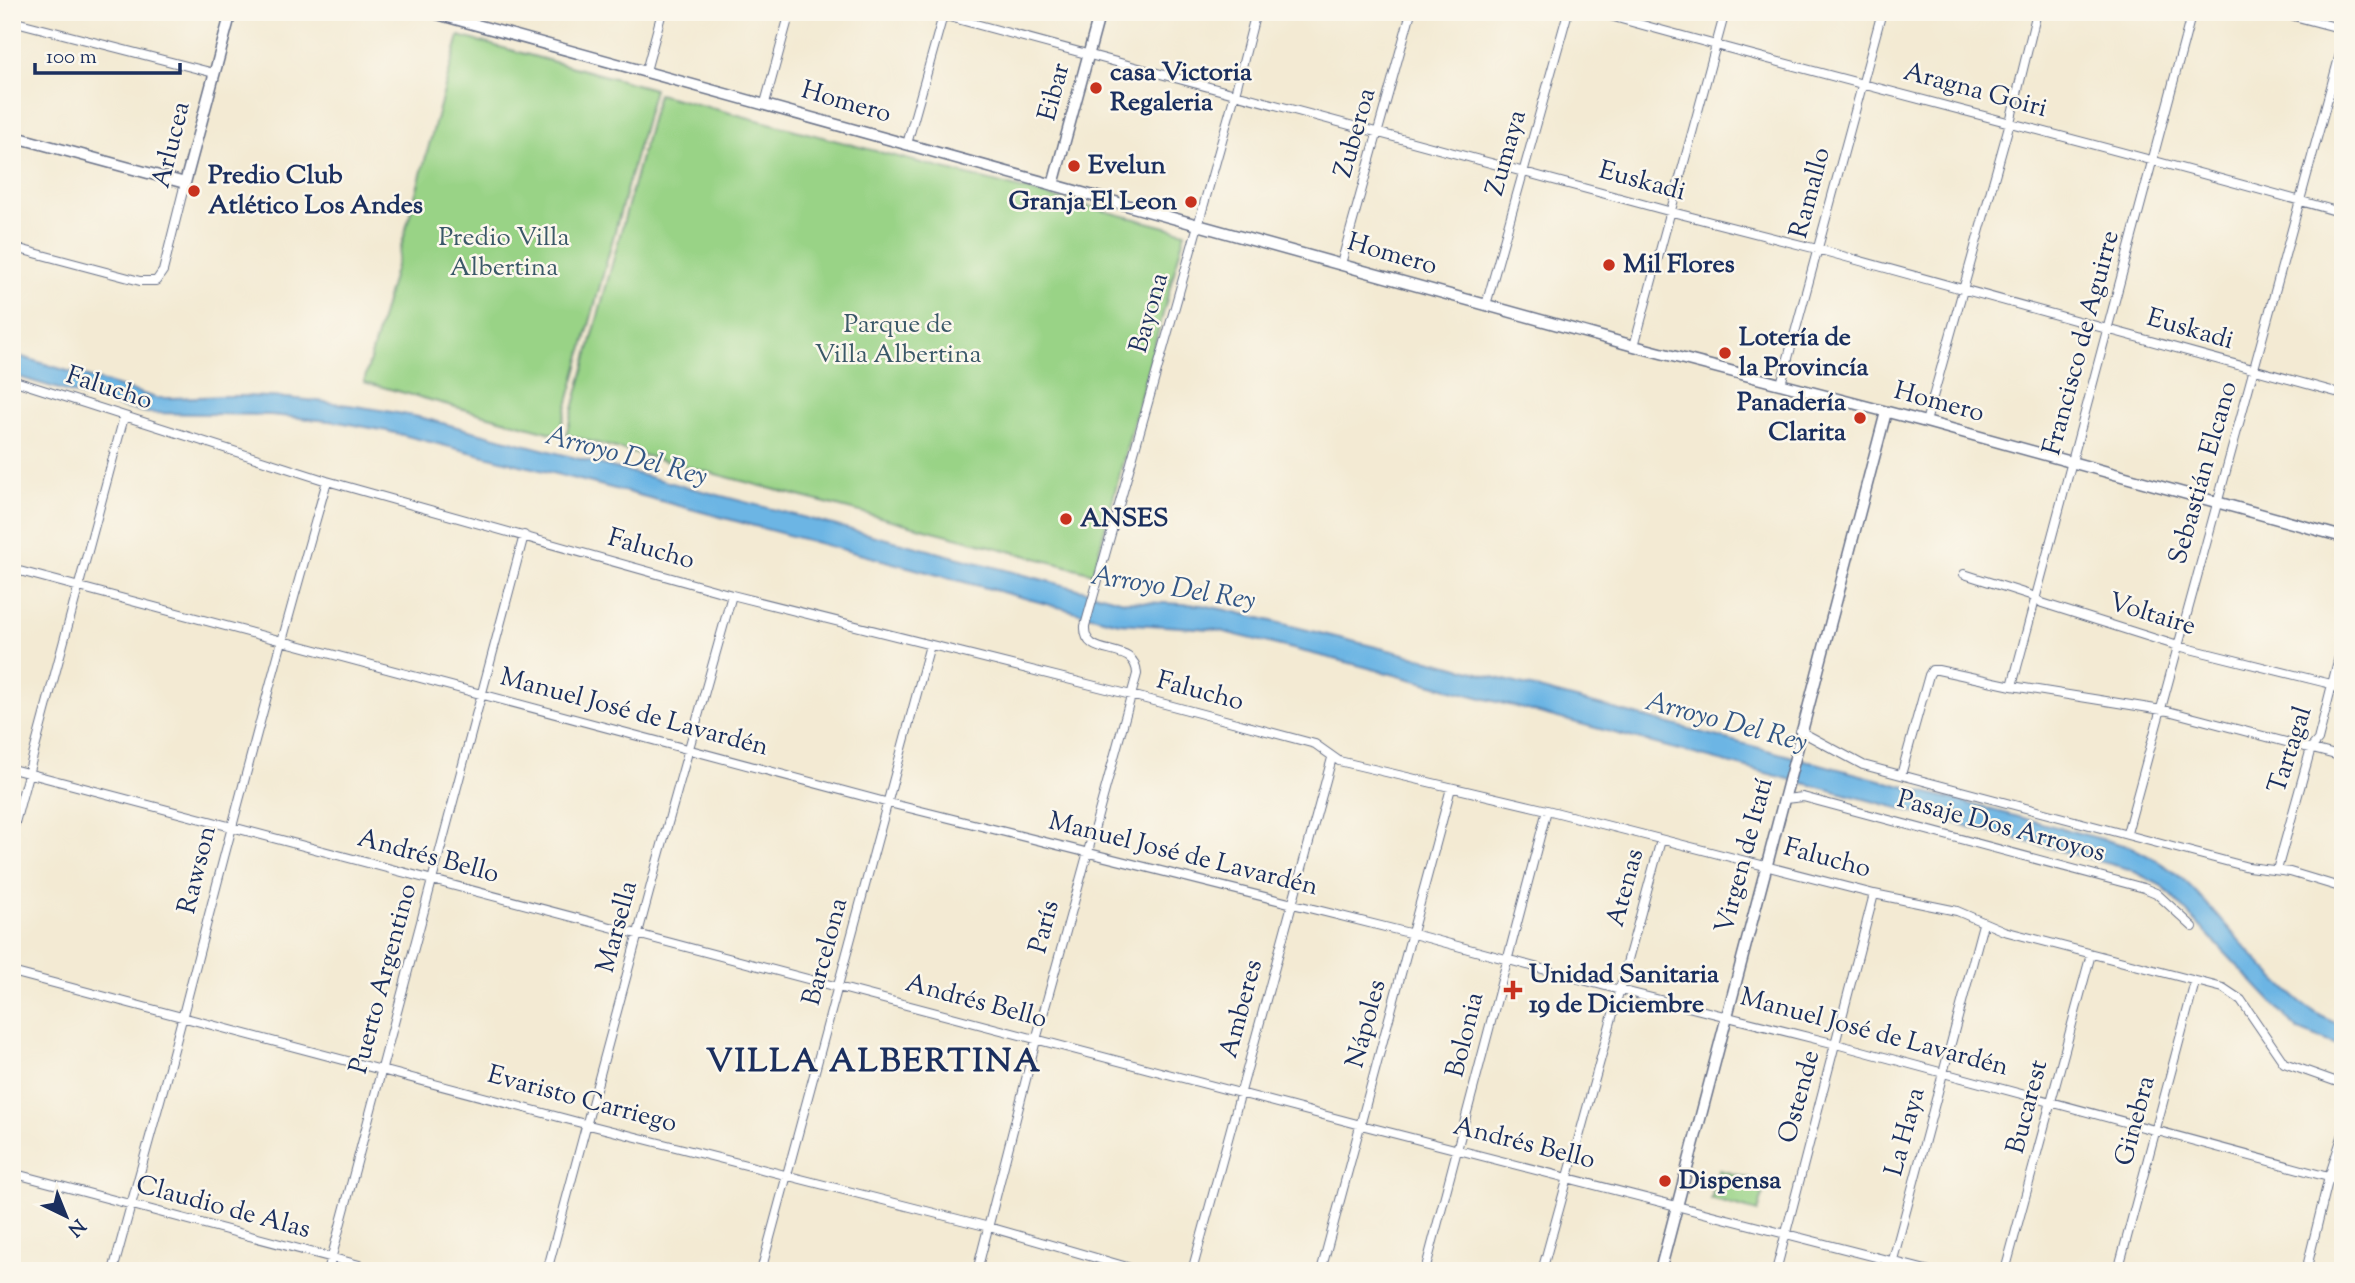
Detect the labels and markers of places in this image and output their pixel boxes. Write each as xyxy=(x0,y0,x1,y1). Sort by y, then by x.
place label: casa Victoria Regaleria xyxy=(1110,55,1252,122)
marker: casa Victoria Regaleria xyxy=(1088,80,1104,96)
place label: Evelun xyxy=(1088,148,1167,185)
place label: Predio Club Atlético Los Andes xyxy=(208,158,423,225)
marker: Evelun xyxy=(1066,158,1082,174)
marker: Predio Club Atlético Los Andes xyxy=(186,183,202,199)
place label: Granja El Leon xyxy=(1008,184,1178,221)
marker: Granja El Leon xyxy=(1183,194,1199,210)
place label: Mil Flores xyxy=(1623,247,1735,284)
marker: Mil Flores xyxy=(1601,257,1617,273)
place label: Lotería de la Provincía xyxy=(1739,320,1869,387)
marker: Lotería de la Provincía xyxy=(1717,345,1733,361)
place label: Panadería Clarita xyxy=(1737,385,1846,452)
marker: Panadería Clarita xyxy=(1852,410,1868,426)
place label: ANSES xyxy=(1080,501,1169,538)
marker: ANSES xyxy=(1058,511,1074,527)
place label: Unidad Sanitaria 19 de Diciembre xyxy=(1529,957,1719,1024)
marker: Unidad Sanitaria 19 de Diciembre xyxy=(1503,980,1523,1000)
place label: Dispensa xyxy=(1679,1163,1781,1200)
marker: Dispensa xyxy=(1657,1173,1673,1189)

